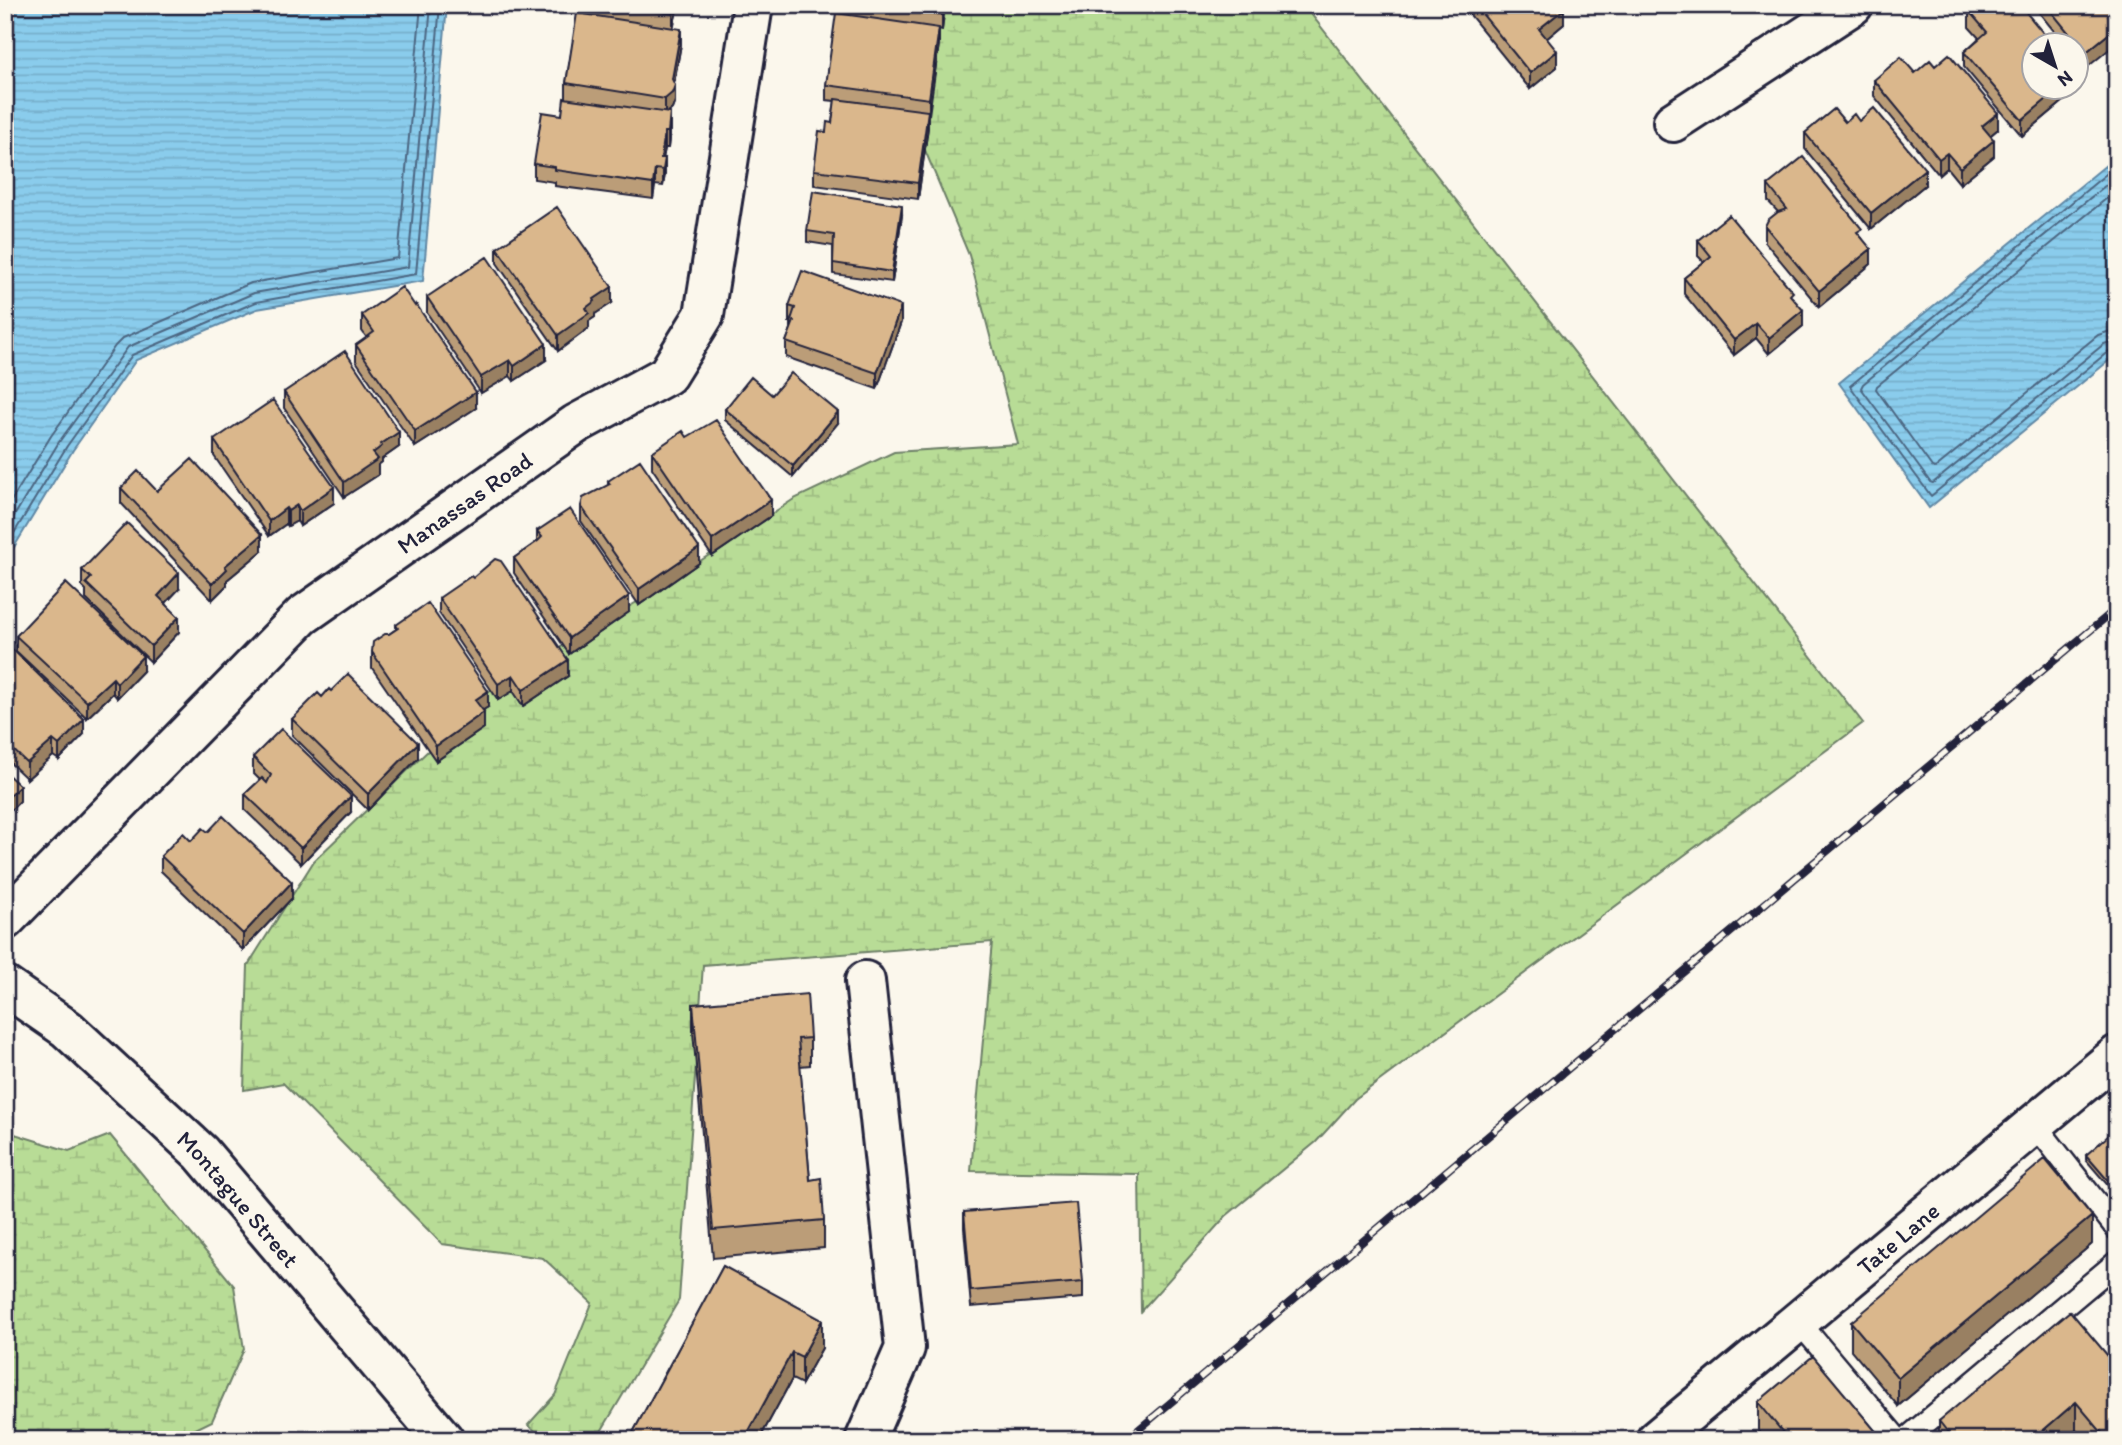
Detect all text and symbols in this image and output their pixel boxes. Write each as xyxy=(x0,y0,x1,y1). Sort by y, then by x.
north arrow xyxy=(2021,32,2090,102)
text: N xyxy=(2053,66,2078,92)
street label: Manassas Road xyxy=(391,445,537,560)
street label: Montague Street xyxy=(171,1124,306,1273)
street label: Tate Lane xyxy=(1851,1195,1945,1281)

